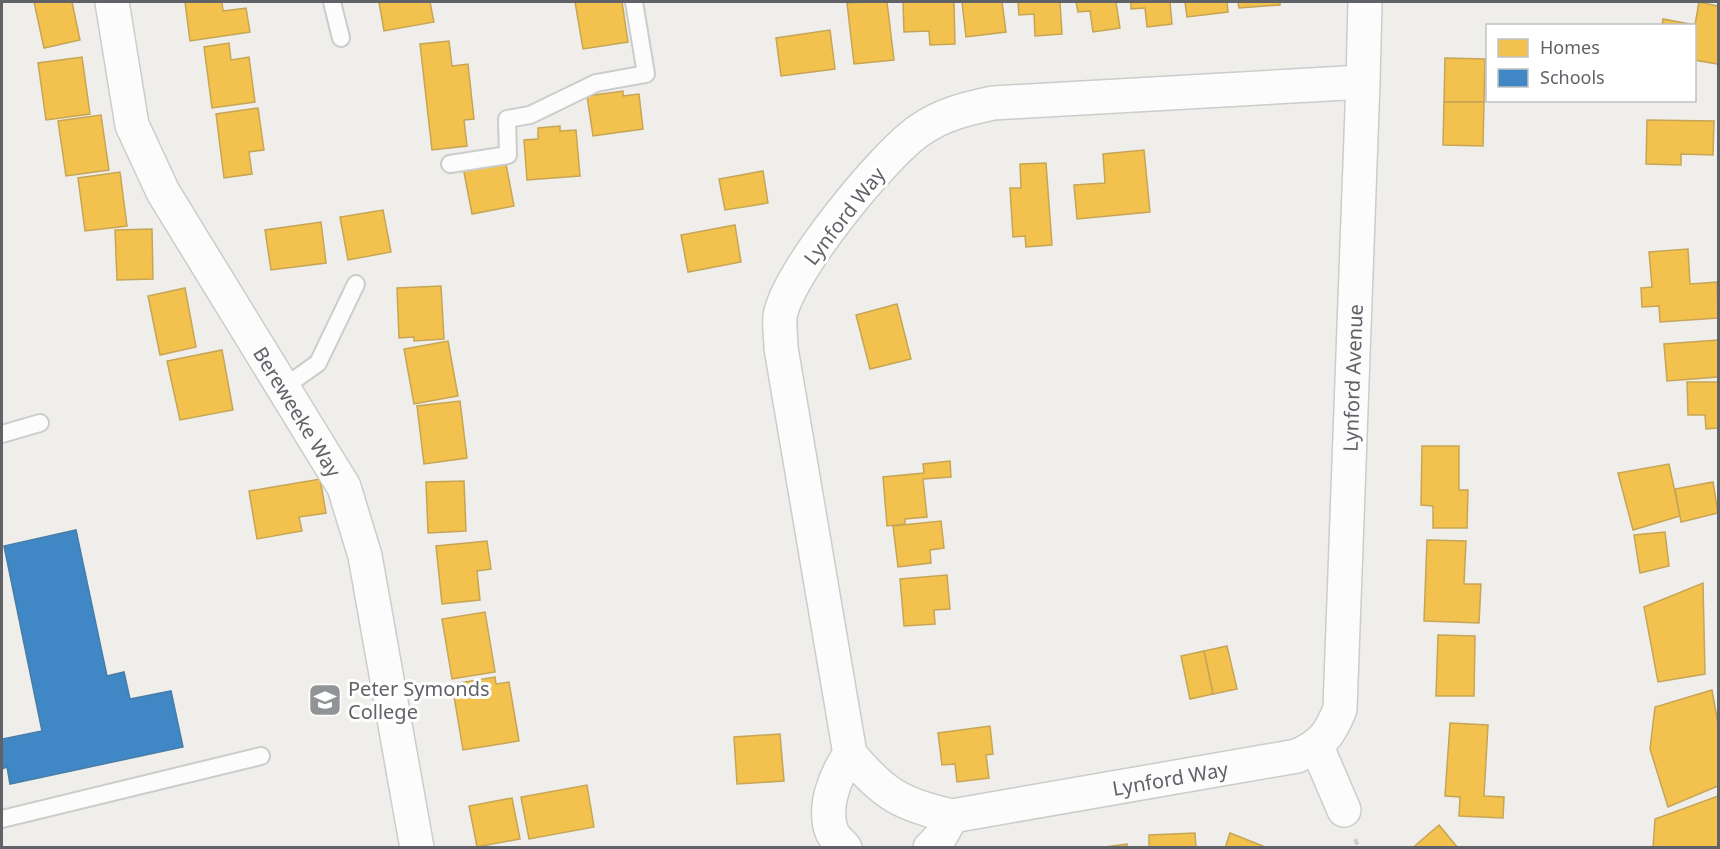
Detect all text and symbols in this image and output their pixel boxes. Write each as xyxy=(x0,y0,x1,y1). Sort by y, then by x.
legend xyxy=(1486,24,1696,102)
text: Homes xyxy=(1540,35,1600,59)
text: Schools xyxy=(1540,65,1605,89)
street label: Lynford Way xyxy=(797,161,891,270)
street label: Lynford Avenue xyxy=(1336,304,1368,452)
street label: Bereweeke Way xyxy=(247,341,348,482)
place label: Peter Symonds College xyxy=(348,675,490,725)
school or university icon: Peter Symonds College xyxy=(307,682,343,718)
street label: Lynford Way xyxy=(1110,755,1231,801)

